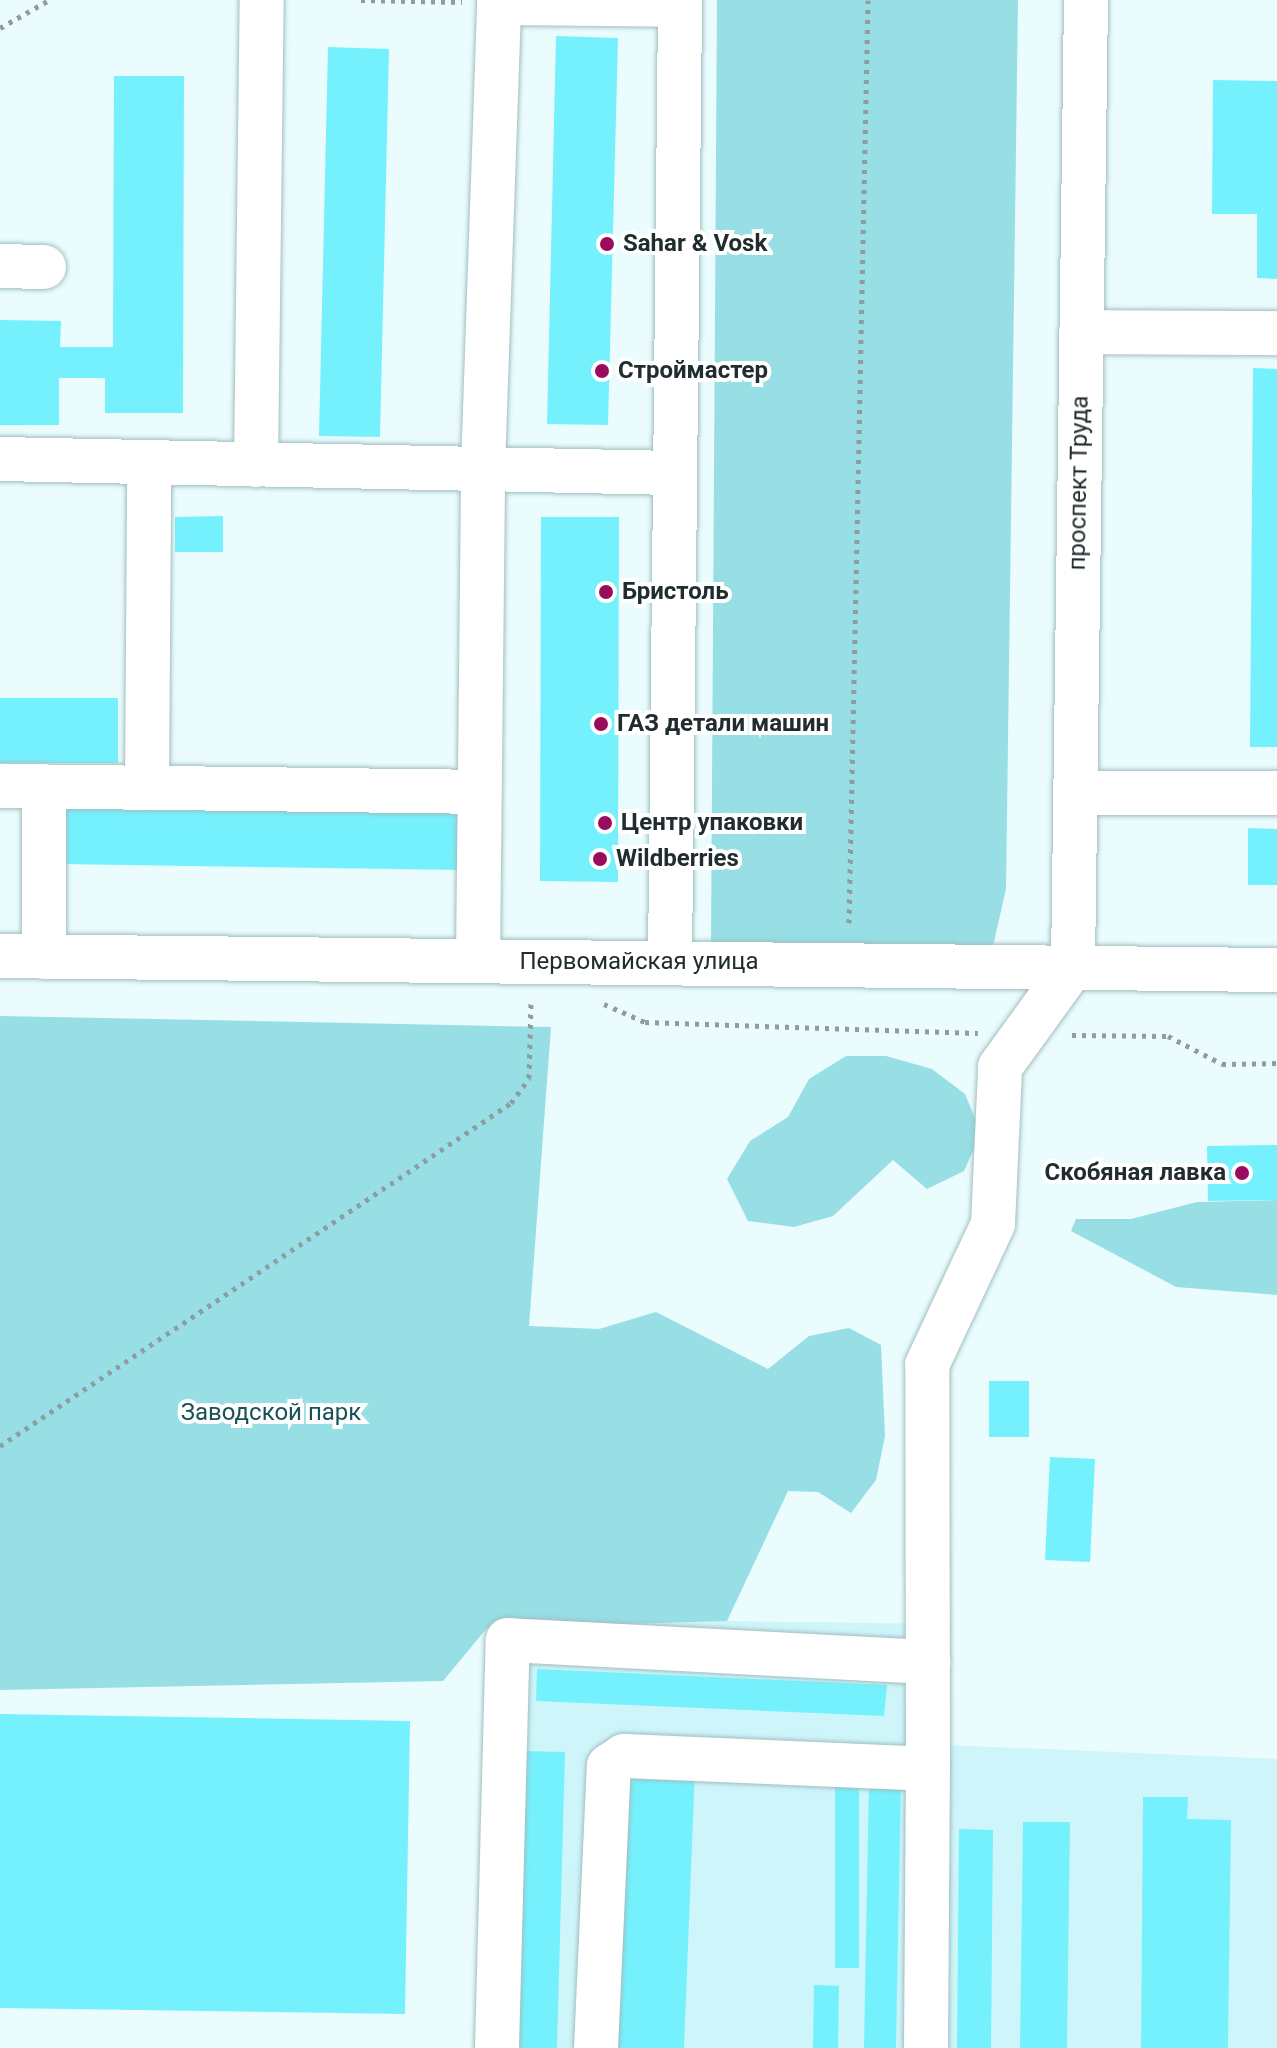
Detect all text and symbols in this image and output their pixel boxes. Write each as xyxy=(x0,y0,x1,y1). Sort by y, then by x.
place label: Sahar & Vosk xyxy=(623,230,767,258)
marker: Sahar & Vosk xyxy=(598,235,616,253)
place label: Строймастер xyxy=(618,357,768,385)
marker: Строймастер xyxy=(593,362,611,380)
street label: проспект Труда xyxy=(1063,395,1095,571)
place label: Бристоль xyxy=(622,578,729,606)
marker: Бристоль xyxy=(597,583,615,601)
place label: ГАЗ детали машин xyxy=(617,710,829,738)
marker: ГАЗ детали машин xyxy=(592,715,610,733)
place label: Центр упаковки xyxy=(621,809,803,837)
marker: Центр упаковки xyxy=(596,814,614,832)
place label: Wildberries xyxy=(616,845,739,873)
marker: Wildberries xyxy=(591,850,609,868)
street label: Первомайская улица xyxy=(519,948,759,976)
place label: Скобяная лавка xyxy=(1044,1159,1226,1187)
marker: Скобяная лавка xyxy=(1233,1164,1251,1182)
park label: Заводской парк xyxy=(181,1399,361,1427)

